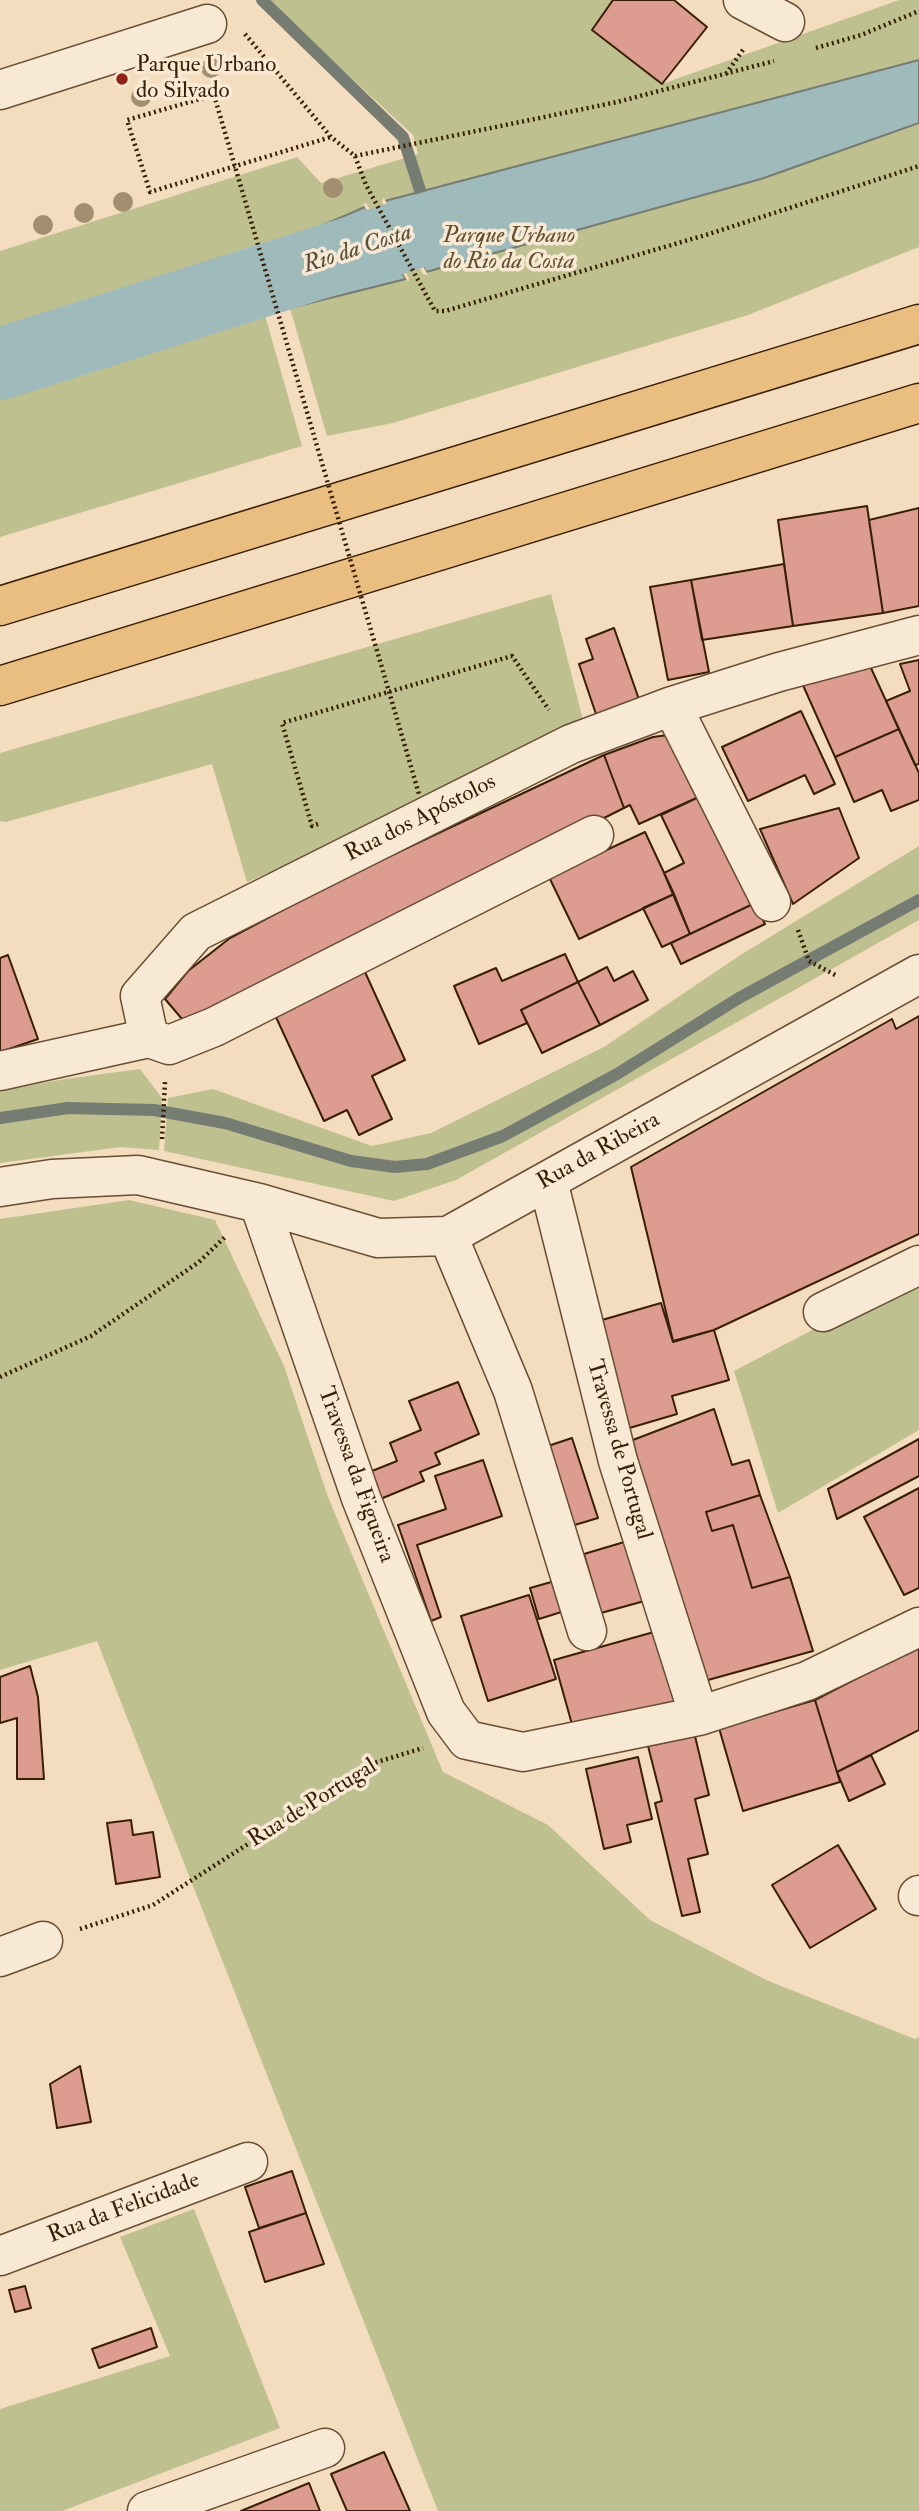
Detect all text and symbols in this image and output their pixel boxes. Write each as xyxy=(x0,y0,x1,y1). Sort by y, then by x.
place label: Parque Urbano do Silvado xyxy=(136,52,276,106)
marker: Parque Urbano do Silvado xyxy=(114,71,130,87)
water label: Rio da Costa xyxy=(300,219,416,281)
park label: Parque Urbano do Rio da Costa xyxy=(443,223,575,277)
street label: Rua dos Apóstolos xyxy=(341,769,501,869)
street label: Rua da Ribeira xyxy=(533,1107,665,1197)
street label: Travessa de Portugal xyxy=(579,1357,657,1543)
street label: Travessa da Figueira xyxy=(310,1383,400,1567)
street label: Rua de Portugal xyxy=(243,1753,383,1855)
street label: Rua da Felicidade xyxy=(44,2167,204,2251)

